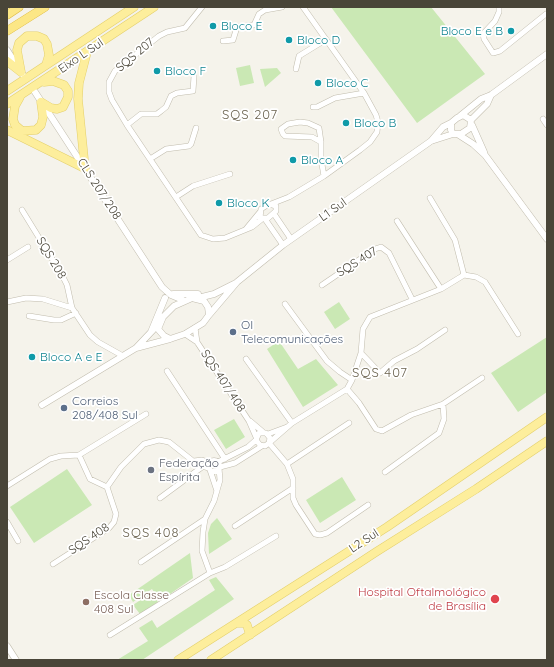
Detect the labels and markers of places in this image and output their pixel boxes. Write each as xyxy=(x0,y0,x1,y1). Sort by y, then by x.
place label: Bloco E xyxy=(221,19,262,33)
marker: Bloco E xyxy=(208,21,218,31)
place label: Bloco E e B xyxy=(441,24,503,38)
marker: Bloco E e B xyxy=(506,26,516,36)
place label: Bloco D xyxy=(297,33,340,47)
marker: Bloco D xyxy=(284,35,294,45)
place label: Bloco F xyxy=(165,64,206,78)
marker: Bloco F xyxy=(152,66,162,76)
place label: Bloco C xyxy=(326,76,368,90)
marker: Bloco C xyxy=(313,78,323,88)
place label: Bloco B xyxy=(354,116,396,130)
marker: Bloco B xyxy=(341,118,351,128)
place label: Bloco A xyxy=(301,153,343,167)
marker: Bloco A xyxy=(288,155,298,165)
place label: Bloco K xyxy=(227,196,270,210)
marker: Bloco K xyxy=(214,198,224,208)
place label: OI Telecomunicações xyxy=(241,318,343,346)
marker: OI Telecomunicações xyxy=(228,327,238,337)
place label: Bloco A e E xyxy=(40,350,102,364)
marker: Bloco A e E xyxy=(27,352,37,362)
place label: Correios 208/408 Sul xyxy=(72,394,138,422)
marker: Correios 208/408 Sul xyxy=(59,403,69,413)
place label: Federação Espírita xyxy=(159,456,219,484)
marker: Federação Espírita xyxy=(146,465,156,475)
place label: Hospital Oftalmológico de Brasília xyxy=(358,585,486,613)
place label: Escola Classe 408 Sul xyxy=(94,588,169,616)
marker: Hospital Oftalmológico de Brasília xyxy=(489,593,501,605)
marker: Escola Classe 408 Sul xyxy=(81,597,91,607)

